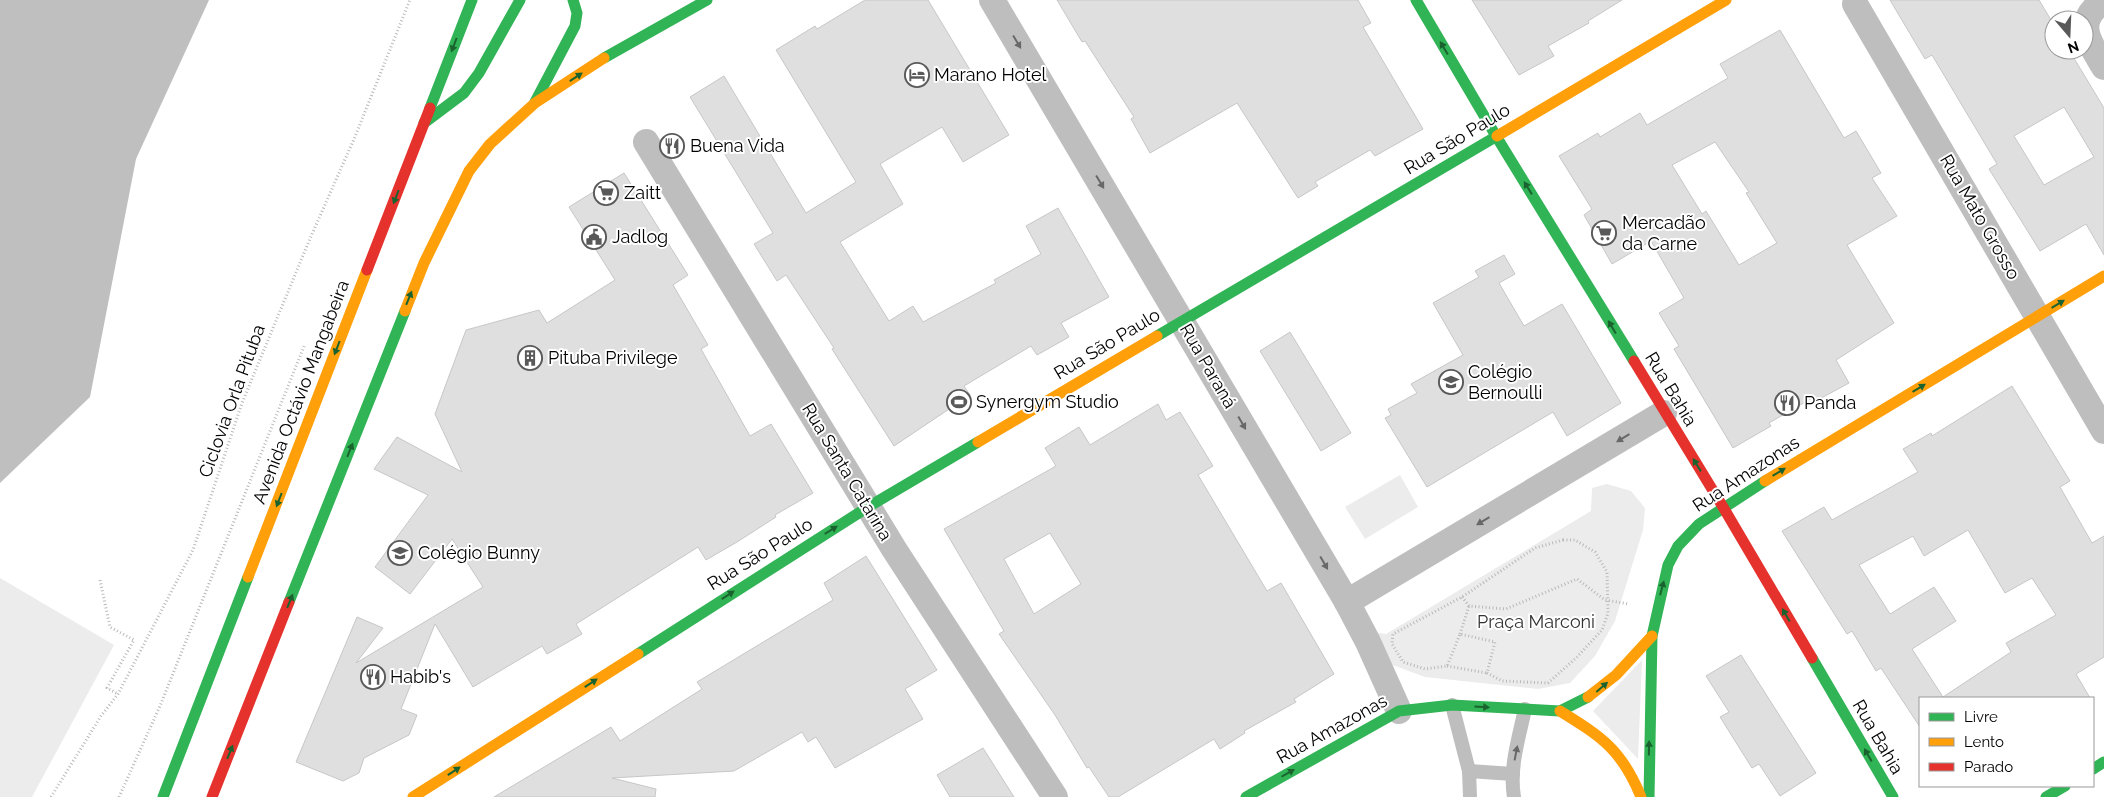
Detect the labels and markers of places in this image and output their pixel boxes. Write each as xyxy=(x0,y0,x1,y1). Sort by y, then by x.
hotel icon: Marano Hotel xyxy=(904,62,930,88)
place label: Marano Hotel xyxy=(934,64,1047,85)
restaurant icon: Buena Vida xyxy=(659,133,685,159)
place label: Buena Vida xyxy=(690,135,785,156)
supermarket icon: Zaitt xyxy=(593,180,619,206)
place label: Zaitt xyxy=(624,182,661,203)
place label: Mercadão da Carne xyxy=(1622,212,1706,254)
supermarket icon: Mercadão da Carne xyxy=(1591,220,1617,246)
public building icon: Jadlog xyxy=(581,224,607,250)
place label: Jadlog xyxy=(612,226,668,247)
building icon: Pituba Privilege xyxy=(517,345,543,371)
place label: Pituba Privilege xyxy=(548,347,678,368)
place label: Colégio Bernoulli xyxy=(1468,361,1542,403)
school or university icon: Colégio Bernoulli xyxy=(1438,369,1464,395)
sports icon: Synergym Studio xyxy=(946,389,972,415)
restaurant icon: Panda xyxy=(1774,390,1800,416)
place label: Synergym Studio xyxy=(976,391,1119,412)
place label: Panda xyxy=(1804,392,1856,413)
school or university icon: Colégio Bunny xyxy=(387,540,413,566)
place label: Colégio Bunny xyxy=(418,542,540,563)
restaurant icon: Habib's xyxy=(360,664,386,690)
place label: Habib's xyxy=(390,666,451,687)

